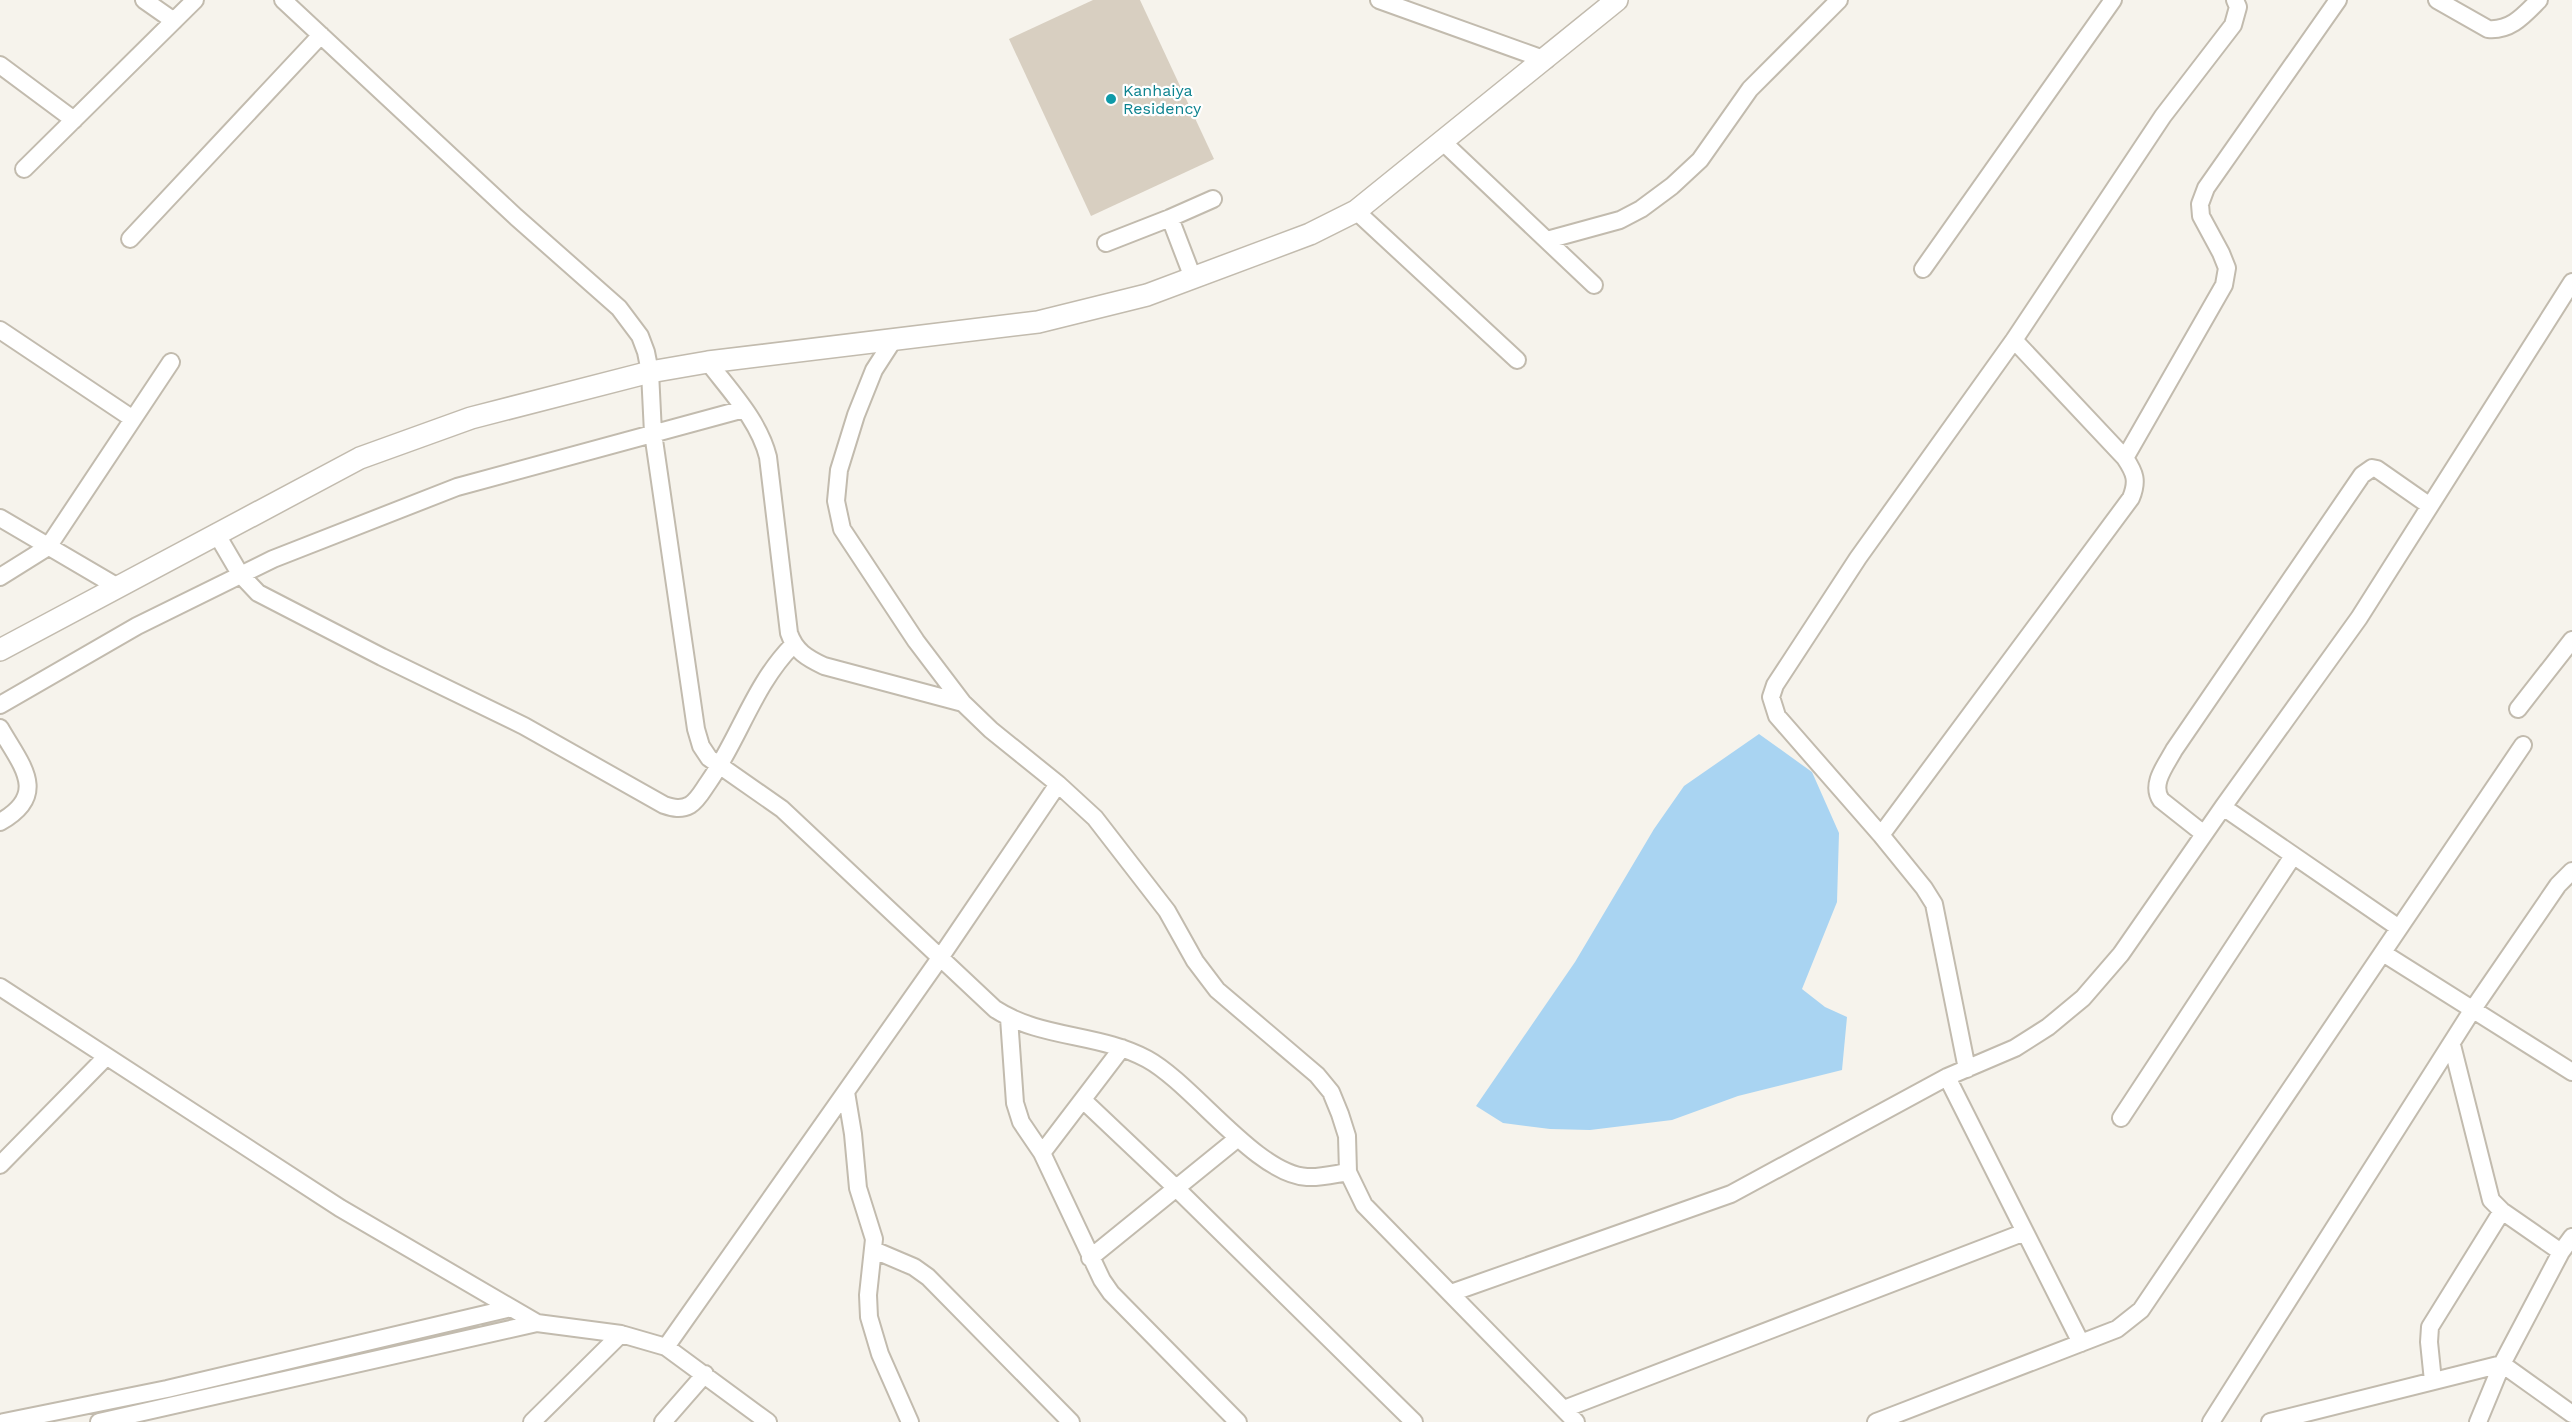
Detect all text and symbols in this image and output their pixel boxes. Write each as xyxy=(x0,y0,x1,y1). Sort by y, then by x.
place label: Kanhaiya Residency xyxy=(1123,81,1202,118)
marker: Kanhaiya Residency xyxy=(1104,92,1118,106)

